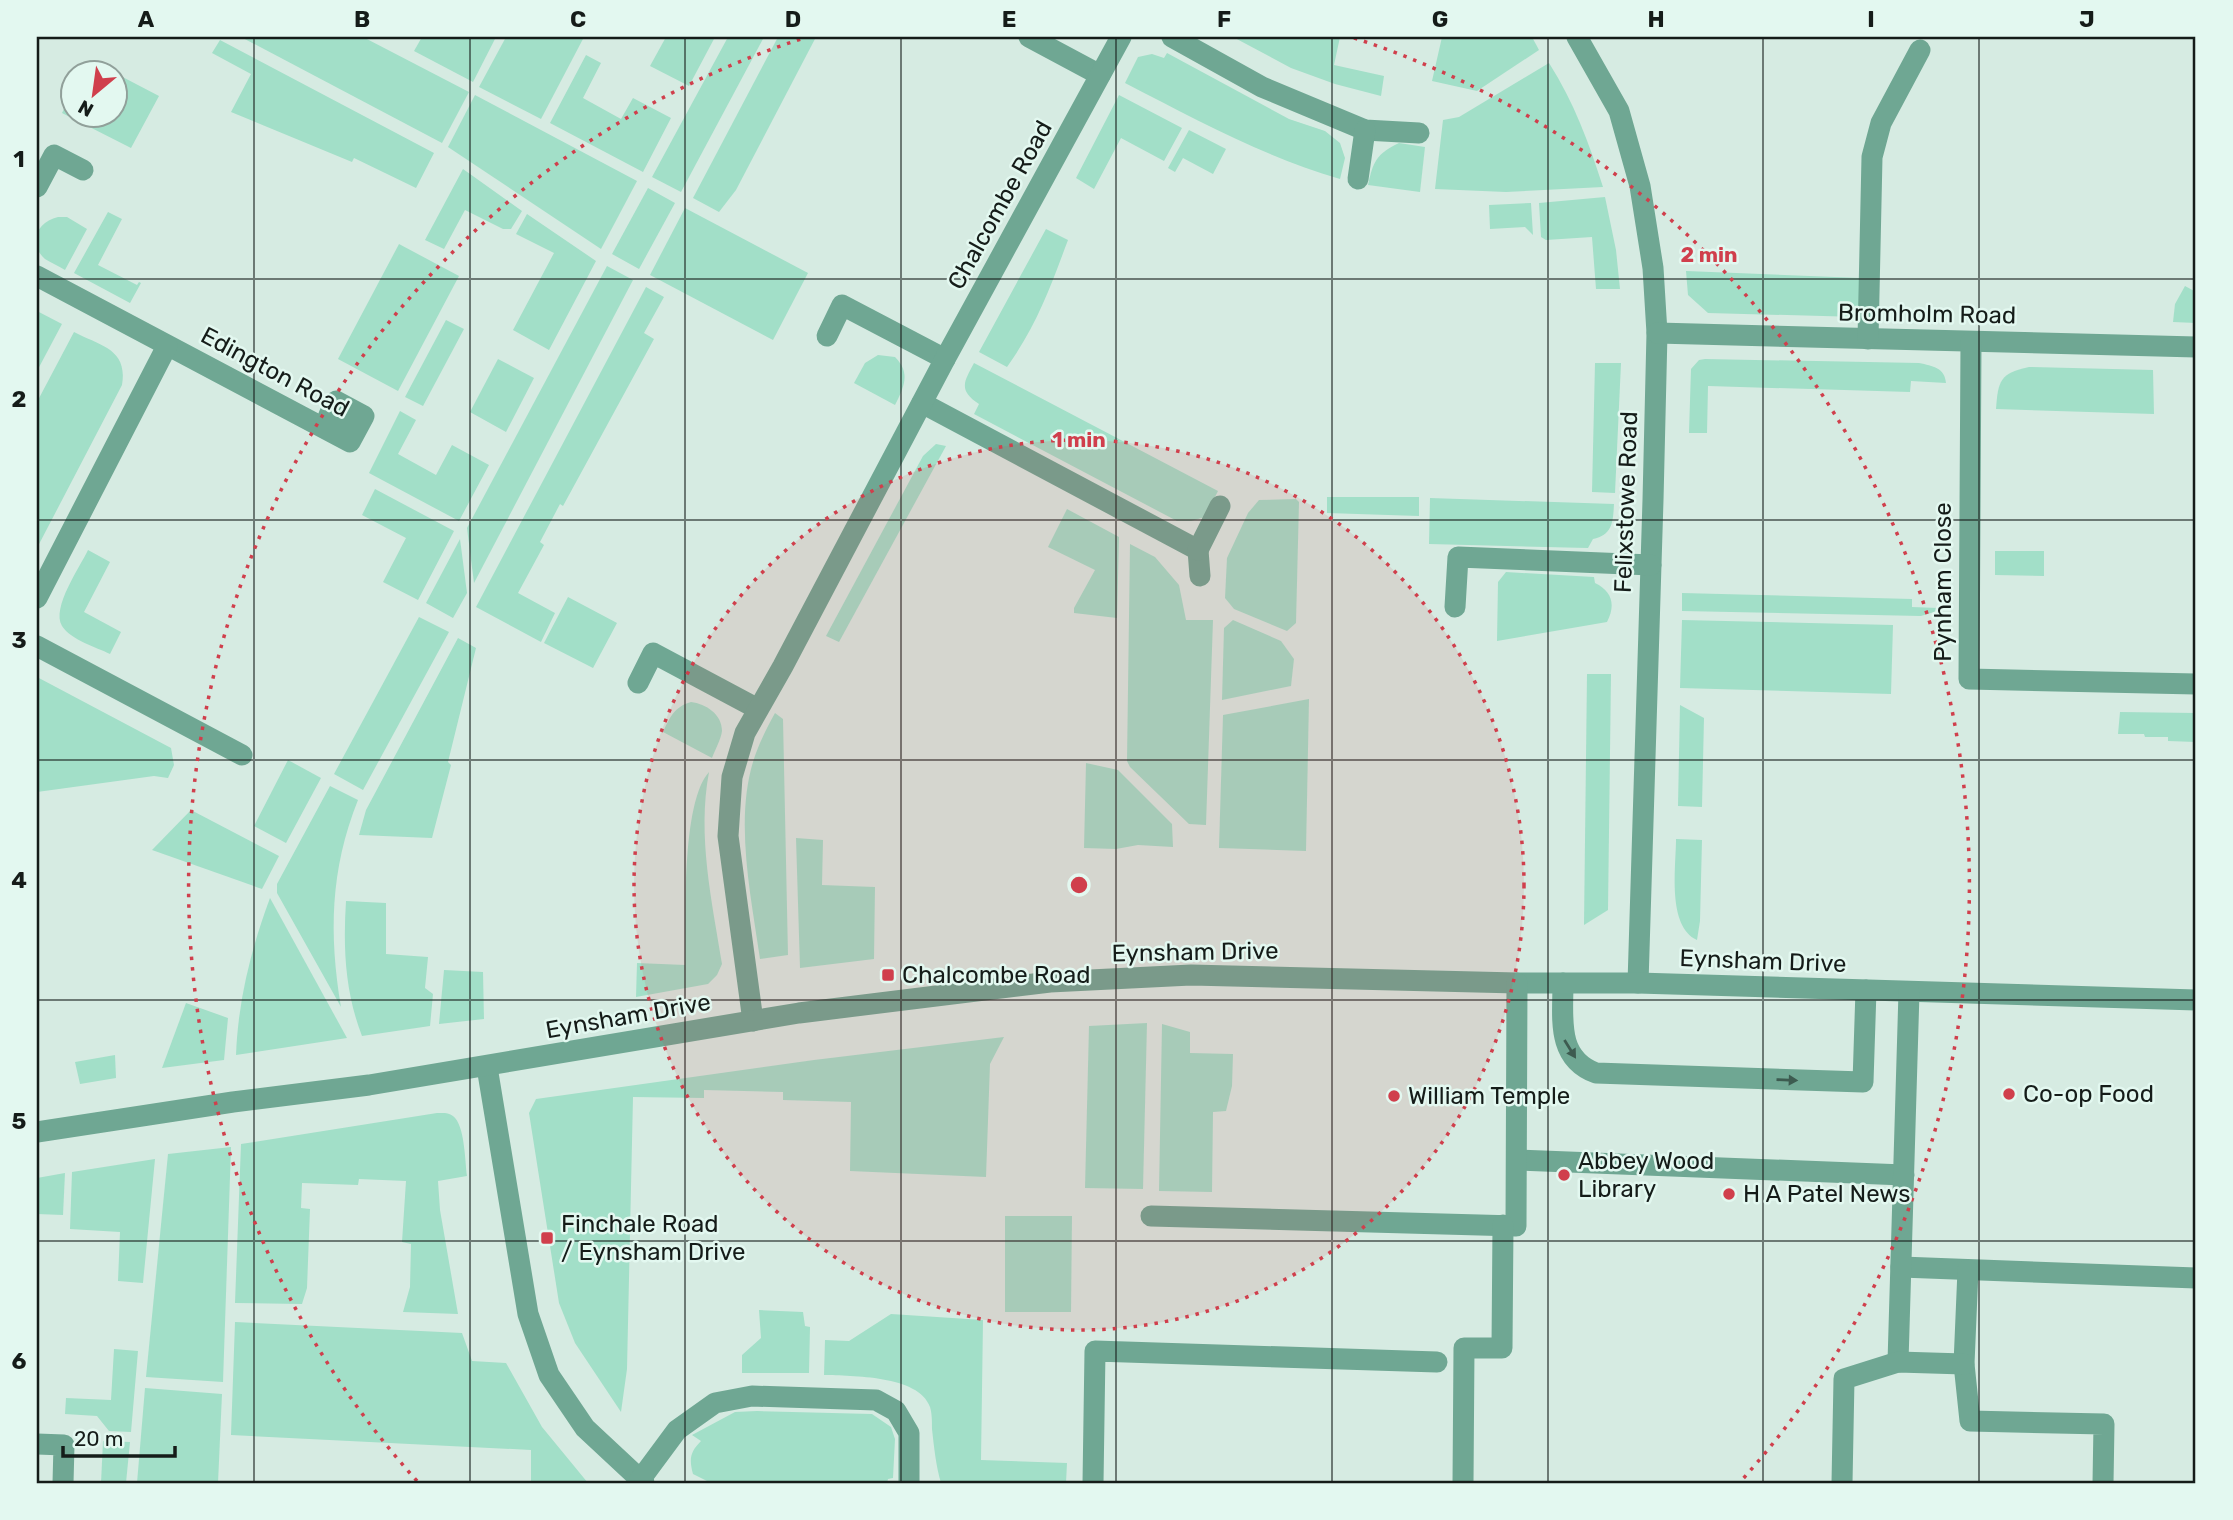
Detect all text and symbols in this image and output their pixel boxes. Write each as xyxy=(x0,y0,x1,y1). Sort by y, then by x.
text: A xyxy=(138,5,155,33)
text: B xyxy=(354,5,370,33)
text: C xyxy=(570,5,586,33)
text: D xyxy=(785,5,801,33)
text: E xyxy=(1002,5,1016,33)
text: F xyxy=(1217,5,1231,33)
text: G xyxy=(1432,5,1448,33)
text: H xyxy=(1647,5,1665,33)
text: I xyxy=(1867,5,1875,33)
text: J xyxy=(2079,5,2095,33)
north arrow xyxy=(60,60,130,130)
text: N xyxy=(74,95,98,122)
street label: Chalcombe Road xyxy=(942,116,1058,294)
text: 1 xyxy=(13,145,25,173)
text: 2 min xyxy=(1681,242,1737,267)
street label: Bromholm Road xyxy=(1838,298,2016,330)
street label: Edington Road xyxy=(196,321,354,423)
text: 2 xyxy=(12,385,26,413)
street label: Felixstowe Road xyxy=(1609,411,1643,593)
text: 1 min xyxy=(1052,427,1106,452)
street label: Pynham Close xyxy=(1929,502,1957,662)
text: 3 xyxy=(11,626,27,654)
text: 4 xyxy=(11,866,27,894)
centre of rings xyxy=(1067,873,1091,897)
street label: Eynsham Drive xyxy=(1111,937,1279,967)
street label: Eynsham Drive xyxy=(1679,944,1847,978)
place label: Chalcombe Road xyxy=(902,961,1091,989)
marker: Chalcombe Road xyxy=(880,967,896,983)
street label: Eynsham Drive xyxy=(543,988,713,1044)
one-way arrow xyxy=(1564,1040,1576,1059)
one-way arrow xyxy=(1776,1074,1798,1085)
place label: Co-op Food xyxy=(2023,1080,2154,1108)
place label: William Temple xyxy=(1408,1082,1570,1110)
marker: Co-op Food xyxy=(2001,1086,2017,1102)
marker: William Temple xyxy=(1386,1088,1402,1104)
text: 5 xyxy=(12,1107,27,1135)
place label: Abbey Wood Library xyxy=(1578,1147,1714,1203)
marker: Abbey Wood Library xyxy=(1556,1167,1572,1183)
place label: H A Patel News xyxy=(1743,1180,1911,1208)
marker: H A Patel News xyxy=(1721,1186,1737,1202)
place label: Finchale Road / Eynsham Drive xyxy=(561,1210,745,1266)
marker: Finchale Road / Eynsham Drive xyxy=(539,1230,555,1246)
text: 6 xyxy=(12,1347,27,1375)
scale bar xyxy=(63,1415,175,1459)
text: 20 m xyxy=(74,1426,123,1451)

